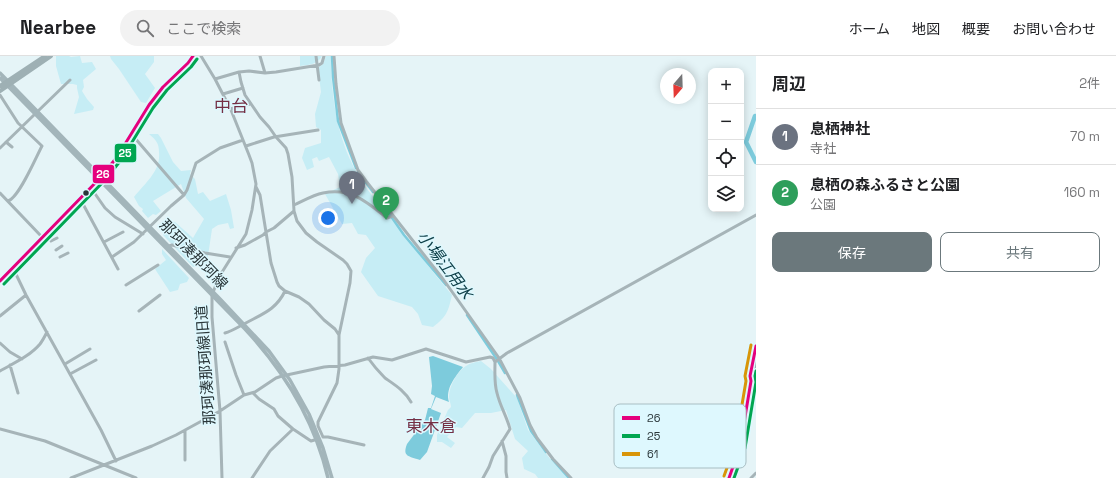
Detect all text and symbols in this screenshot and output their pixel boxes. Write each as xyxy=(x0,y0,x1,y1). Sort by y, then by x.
search box xyxy=(120,10,400,46)
text: Nearbee xyxy=(20,15,96,40)
icon: search xyxy=(134,17,156,39)
text: ここで検索 xyxy=(166,19,241,38)
text: ホーム xyxy=(848,20,890,38)
text: 地図 xyxy=(912,20,940,38)
text: 概要 xyxy=(962,20,990,38)
text: お問い合わせ xyxy=(1012,20,1096,38)
north arrow xyxy=(660,68,696,104)
map controls xyxy=(708,68,744,212)
button: + xyxy=(708,68,744,104)
text: 周辺 xyxy=(772,73,806,95)
text: 2件 xyxy=(1079,75,1100,92)
district label: 中台 xyxy=(214,95,248,117)
button: − xyxy=(708,104,744,140)
text: 息栖神社 xyxy=(810,119,870,138)
text: 1 xyxy=(782,128,788,145)
text: 70 m xyxy=(1070,128,1100,145)
button: locate xyxy=(708,140,744,176)
text: 寺社 xyxy=(810,140,836,157)
line badge: 25 xyxy=(114,143,137,163)
text: 25 xyxy=(118,146,132,160)
line badge: 26 xyxy=(92,164,115,184)
text: 26 xyxy=(96,167,110,181)
pin: 1 xyxy=(339,171,365,204)
text: 息栖の森ふるさと公園 xyxy=(810,175,960,194)
button: layers xyxy=(708,176,744,212)
text: 2 xyxy=(781,184,789,201)
text: 160 m xyxy=(1064,184,1100,201)
pin: 2 xyxy=(373,187,399,220)
unlabelled marker xyxy=(81,188,91,198)
text: 公園 xyxy=(810,196,836,213)
your location xyxy=(318,208,338,228)
street label: 那珂湊那珂線 xyxy=(156,215,232,293)
water label: 小場江用水 xyxy=(413,227,479,305)
button: 保存 xyxy=(772,232,932,272)
button: 共有 xyxy=(940,232,1100,272)
street label: 那珂湊那珂線旧道 xyxy=(191,304,219,426)
legend xyxy=(614,404,746,468)
text: 26 xyxy=(647,411,661,425)
district label: 東木倉 xyxy=(406,415,457,437)
text: 25 xyxy=(647,429,661,443)
text: 61 xyxy=(647,447,658,461)

